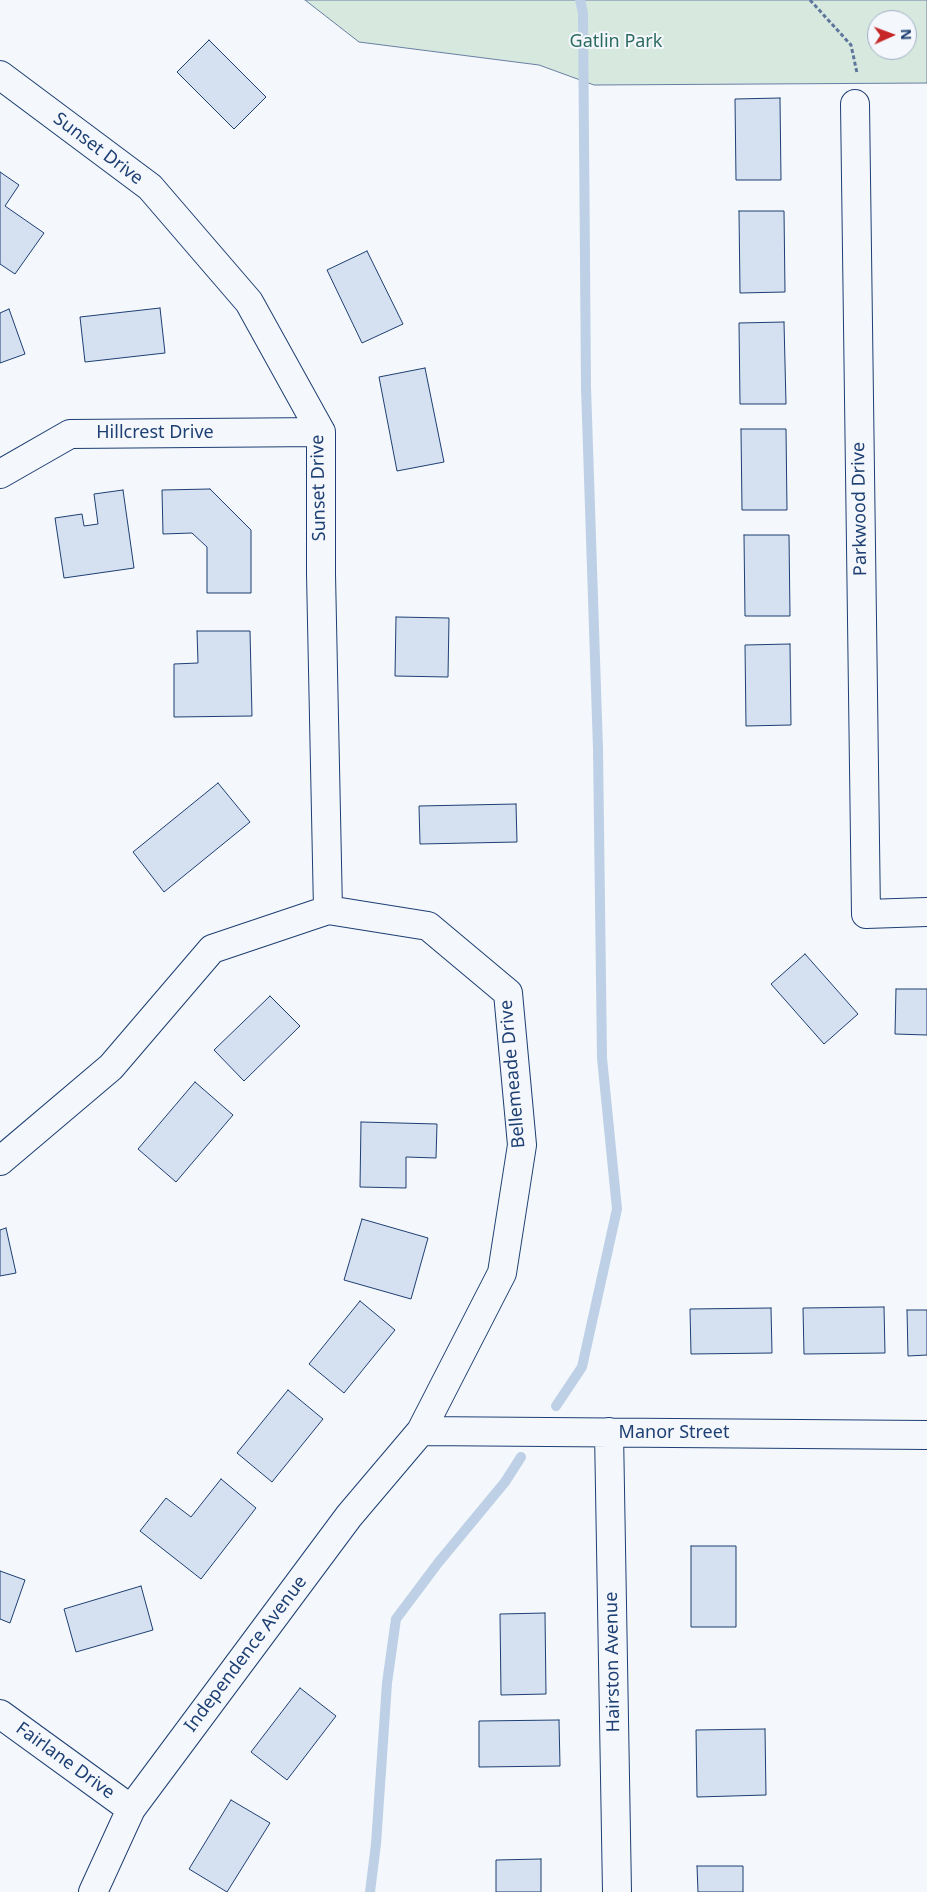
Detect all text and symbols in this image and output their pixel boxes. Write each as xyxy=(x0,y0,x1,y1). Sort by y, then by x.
north arrow xyxy=(867,10,917,60)
text: N xyxy=(897,28,916,41)
park label: Gatlin Park xyxy=(570,31,662,53)
street label: Sunset Drive xyxy=(49,108,147,190)
street label: Hillcrest Drive xyxy=(96,422,214,444)
street label: Sunset Drive xyxy=(307,435,331,541)
street label: Parkwood Drive xyxy=(848,442,872,576)
street label: Bellemeade Drive xyxy=(496,999,530,1149)
street label: Manor Street xyxy=(619,1422,729,1444)
street label: Independence Avenue xyxy=(180,1572,312,1736)
street label: Hairston Avenue xyxy=(601,1592,625,1732)
street label: Fairlane Drive xyxy=(11,1718,119,1804)

